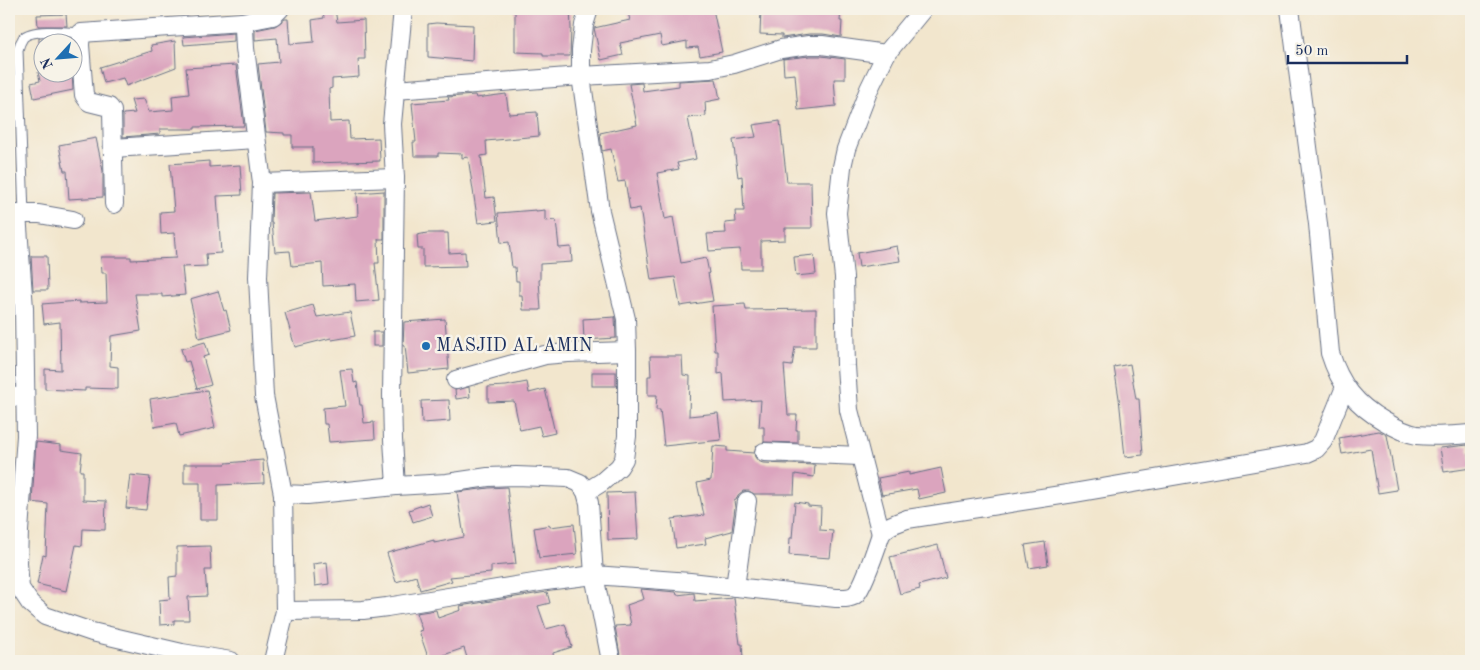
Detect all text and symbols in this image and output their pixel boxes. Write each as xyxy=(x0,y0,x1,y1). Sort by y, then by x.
north arrow xyxy=(32,32,82,82)
scale bar xyxy=(1288,32,1406,64)
text: 50 m xyxy=(1295,44,1329,59)
text: N xyxy=(38,55,56,71)
place label: MASJID AL AMIN xyxy=(436,337,593,355)
marker: MASJID AL AMIN xyxy=(420,340,432,352)

